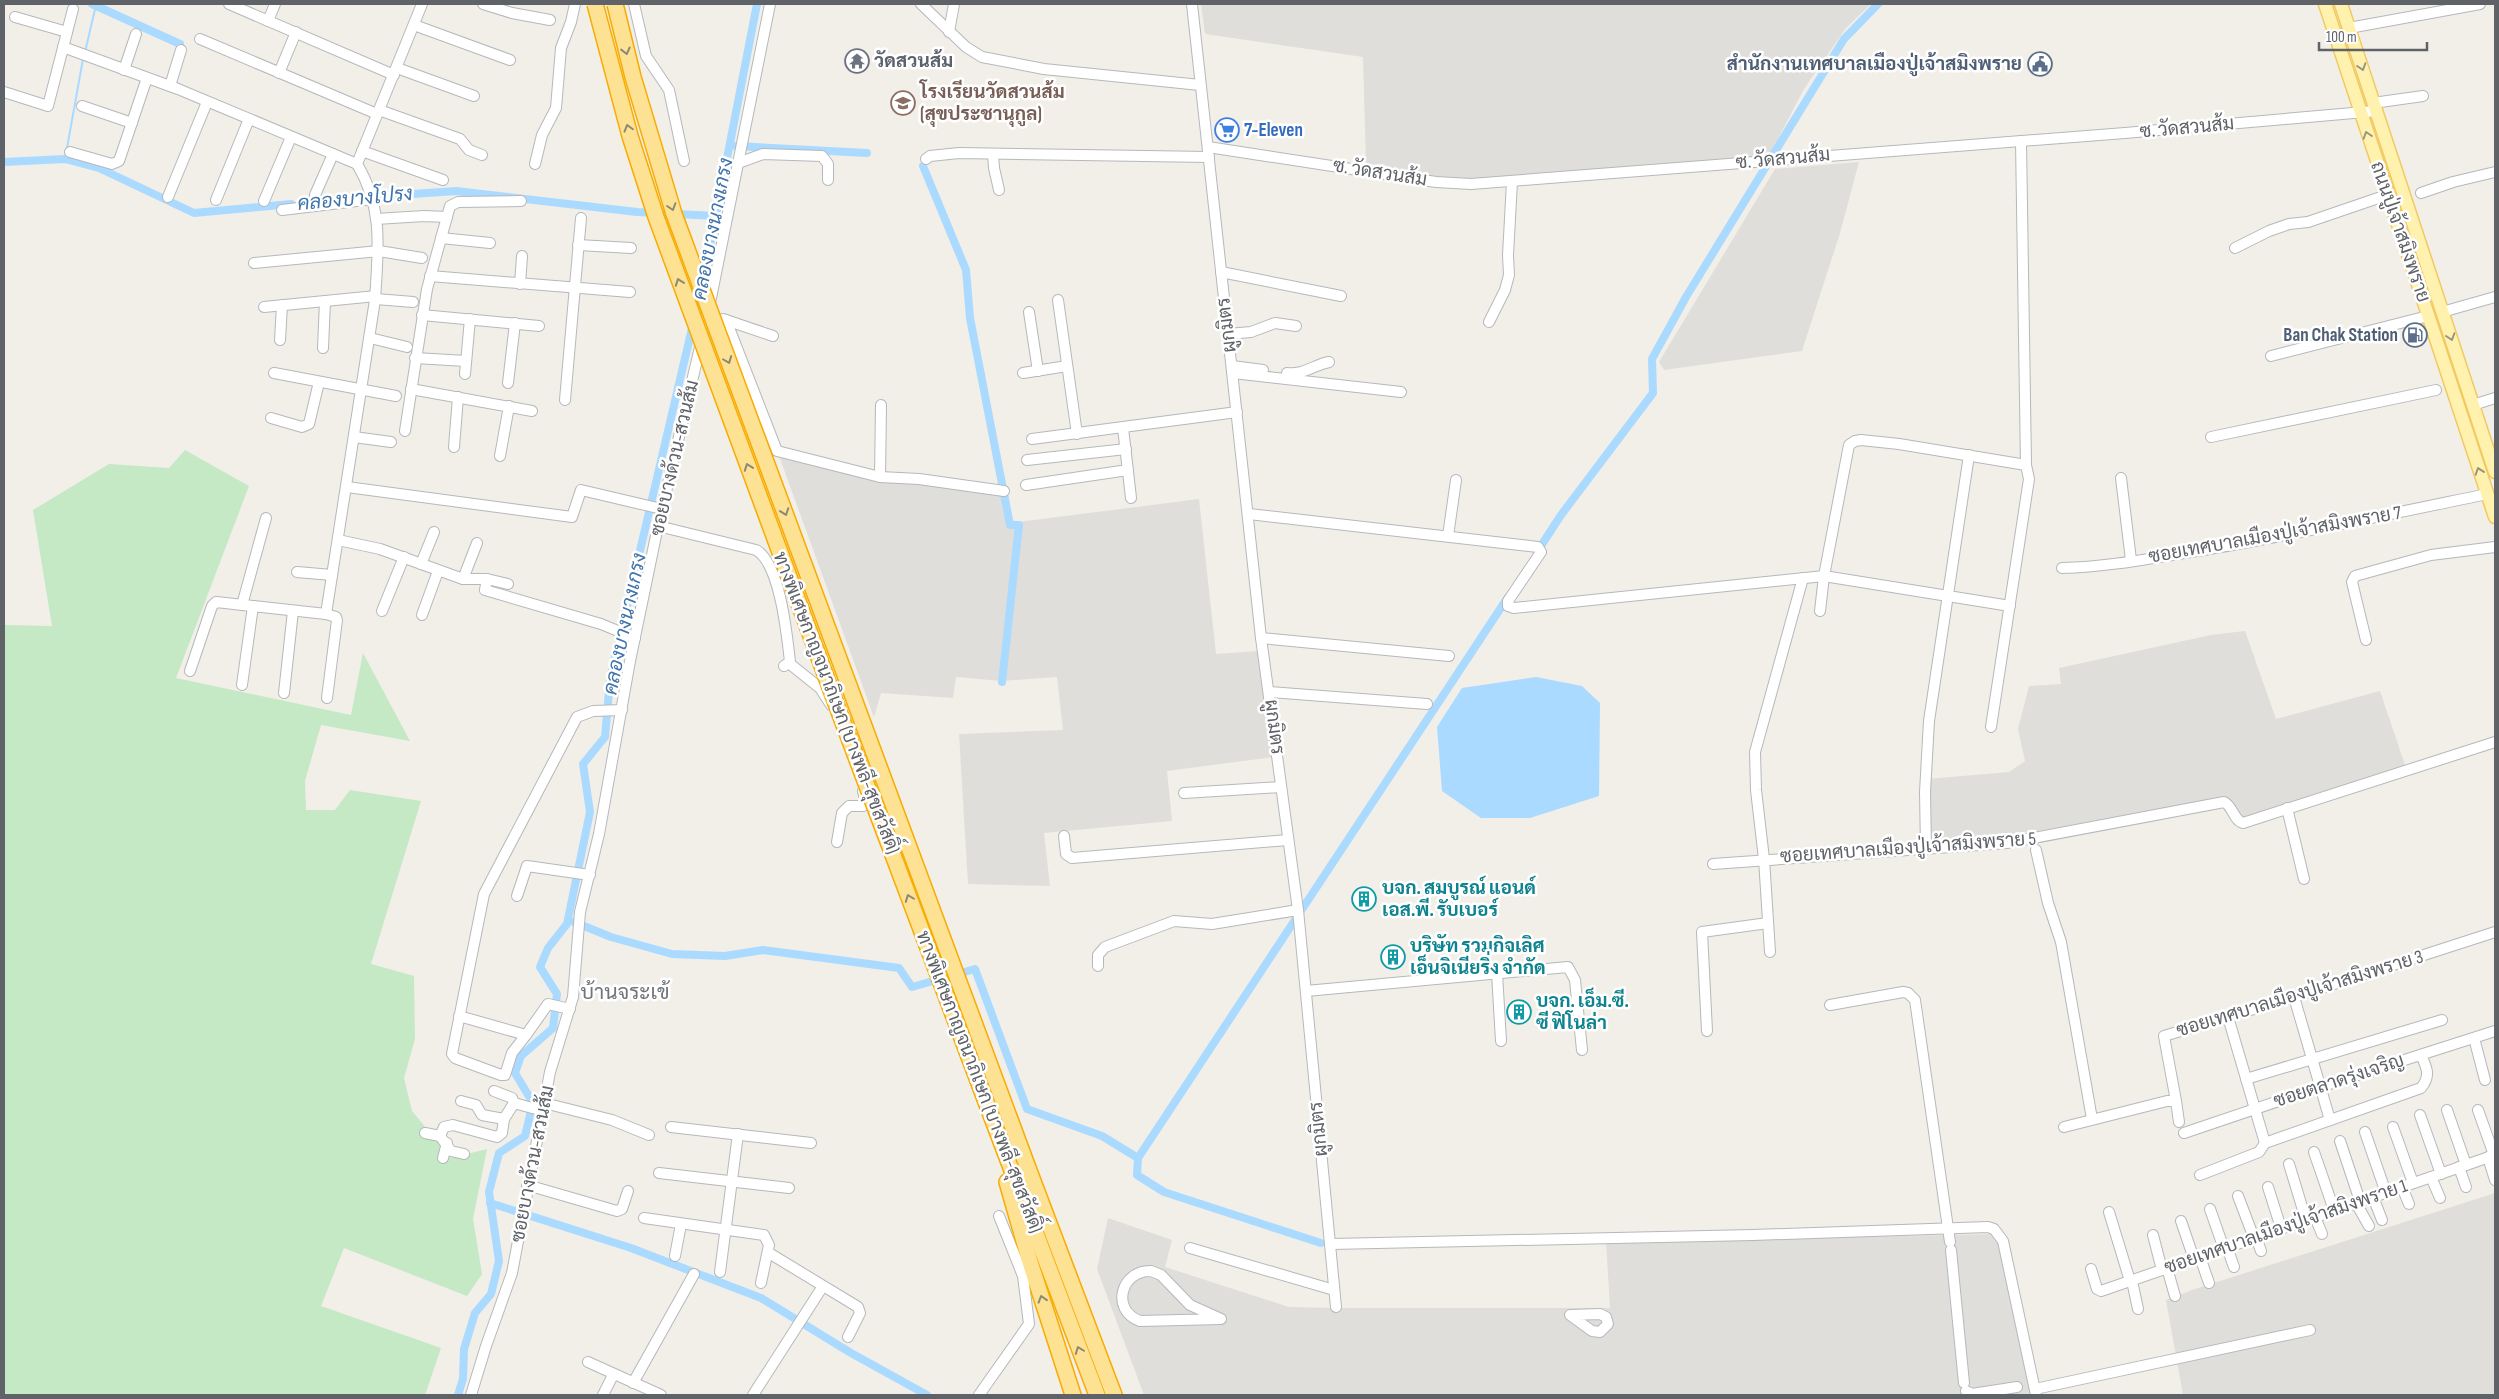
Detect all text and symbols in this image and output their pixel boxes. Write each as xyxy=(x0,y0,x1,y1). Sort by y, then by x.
scale bar xyxy=(2319,20,2426,52)
text: 100 m xyxy=(2326,28,2357,47)
one-way arrow xyxy=(620,47,631,56)
temple icon: วัดสวนส้ม xyxy=(844,48,870,74)
place label: วัดสวนส้ม xyxy=(874,49,953,73)
public building icon: สำนักงานเทศบาลเมืองปู่เจ้าสมิงพราย xyxy=(2027,51,2053,77)
place label: สำนักงานเทศบาลเมืองปู่เจ้าสมิงพราย xyxy=(1727,52,2022,77)
one-way arrow xyxy=(2356,62,2366,70)
place label: โรงเรียนวัดสวนส้ม (สุขประชานุกูล) xyxy=(919,79,1065,128)
school or university icon: โรงเรียนวัดสวนส้ม (สุขประชานุกูล) xyxy=(890,90,916,116)
street label: ซ. วัดสวนส้ม xyxy=(2139,111,2235,144)
supermarket icon: 7-Eleven xyxy=(1214,117,1240,143)
place label: 7-Eleven xyxy=(1244,119,1303,142)
one-way arrow xyxy=(623,124,633,132)
one-way arrow xyxy=(2363,131,2373,139)
street label: ซ. วัดสวนส้ม xyxy=(1735,142,1831,175)
street label: ซ. วัดสวนส้ม xyxy=(1331,153,1429,192)
water label: คลองบางนางเกรง xyxy=(687,156,739,302)
street label: ถนนปู่เจ้าสมิงพราย xyxy=(2364,158,2437,306)
water label: คลองบางโปรง xyxy=(296,180,414,216)
one-way arrow xyxy=(667,202,677,211)
one-way arrow xyxy=(675,278,686,287)
street label: ผูกมิตร xyxy=(1212,296,1243,354)
fuel station icon: Ban Chak Station xyxy=(2402,322,2428,348)
place label: Ban Chak Station xyxy=(2283,324,2398,347)
one-way arrow xyxy=(2445,333,2455,341)
one-way arrow xyxy=(722,355,732,363)
street label: ซอยบางด้วน-สวนส้ม xyxy=(645,378,704,538)
one-way arrow xyxy=(744,463,754,472)
one-way arrow xyxy=(2475,468,2485,476)
street label: ซอยเทศบาลเมืองปู่เจ้าสมิงพราย 7 xyxy=(2146,499,2404,570)
one-way arrow xyxy=(779,507,789,516)
street label: ทางพิเศษกาญจนาภิเษก (บางพลี-สุขสวัสดิ์) xyxy=(768,546,912,857)
water label: คลองบางนางเกรง xyxy=(598,551,652,697)
street label: ผูกมิตร xyxy=(1258,698,1289,756)
street label: ซอยเทศบาลเมืองปู่เจ้าสมิงพราย 5 xyxy=(1779,826,2037,869)
place label: บจก. สมบูรณ์ แอนด์ เอส.พี. รับเบอร์ xyxy=(1382,875,1537,922)
building icon: บจก. สมบูรณ์ แอนด์ เอส.พี. รับเบอร์ xyxy=(1351,886,1377,912)
one-way arrow xyxy=(905,894,915,903)
street label: ทางพิเศษกาญจนาภิเษก (บางพลี-สุขสวัสดิ์) xyxy=(911,925,1055,1236)
place label: บริษัท รวมกิจเลิศ เอ็นจิเนียริ่ง จำกัด xyxy=(1410,934,1546,980)
building icon: บริษัท รวมกิจเลิศ เอ็นจิเนียริ่ง จำกัด xyxy=(1380,944,1406,970)
street label: ซอยเทศบาลเมืองปู่เจ้าสมิงพราย 3 xyxy=(2173,944,2426,1043)
district label: บ้านจระเข้ xyxy=(580,980,671,1005)
place label: บจก. เอ็ม.ซี. ซี ฟิโนล่า xyxy=(1536,987,1629,1035)
building icon: บจก. เอ็ม.ซี. ซี ฟิโนล่า xyxy=(1506,999,1532,1025)
street label: ซอยตลาดรุ่งเจริญ xyxy=(2270,1048,2407,1113)
street label: ซอยบางด้วน-สวนส้ม xyxy=(506,1083,559,1244)
street label: ผูกมิตร xyxy=(1305,1100,1334,1158)
street label: ซอยเทศบาลเมืองปู่เจ้าสมิงพราย 1 xyxy=(2161,1173,2411,1280)
one-way arrow xyxy=(1037,1295,1047,1304)
one-way arrow xyxy=(1075,1346,1085,1355)

